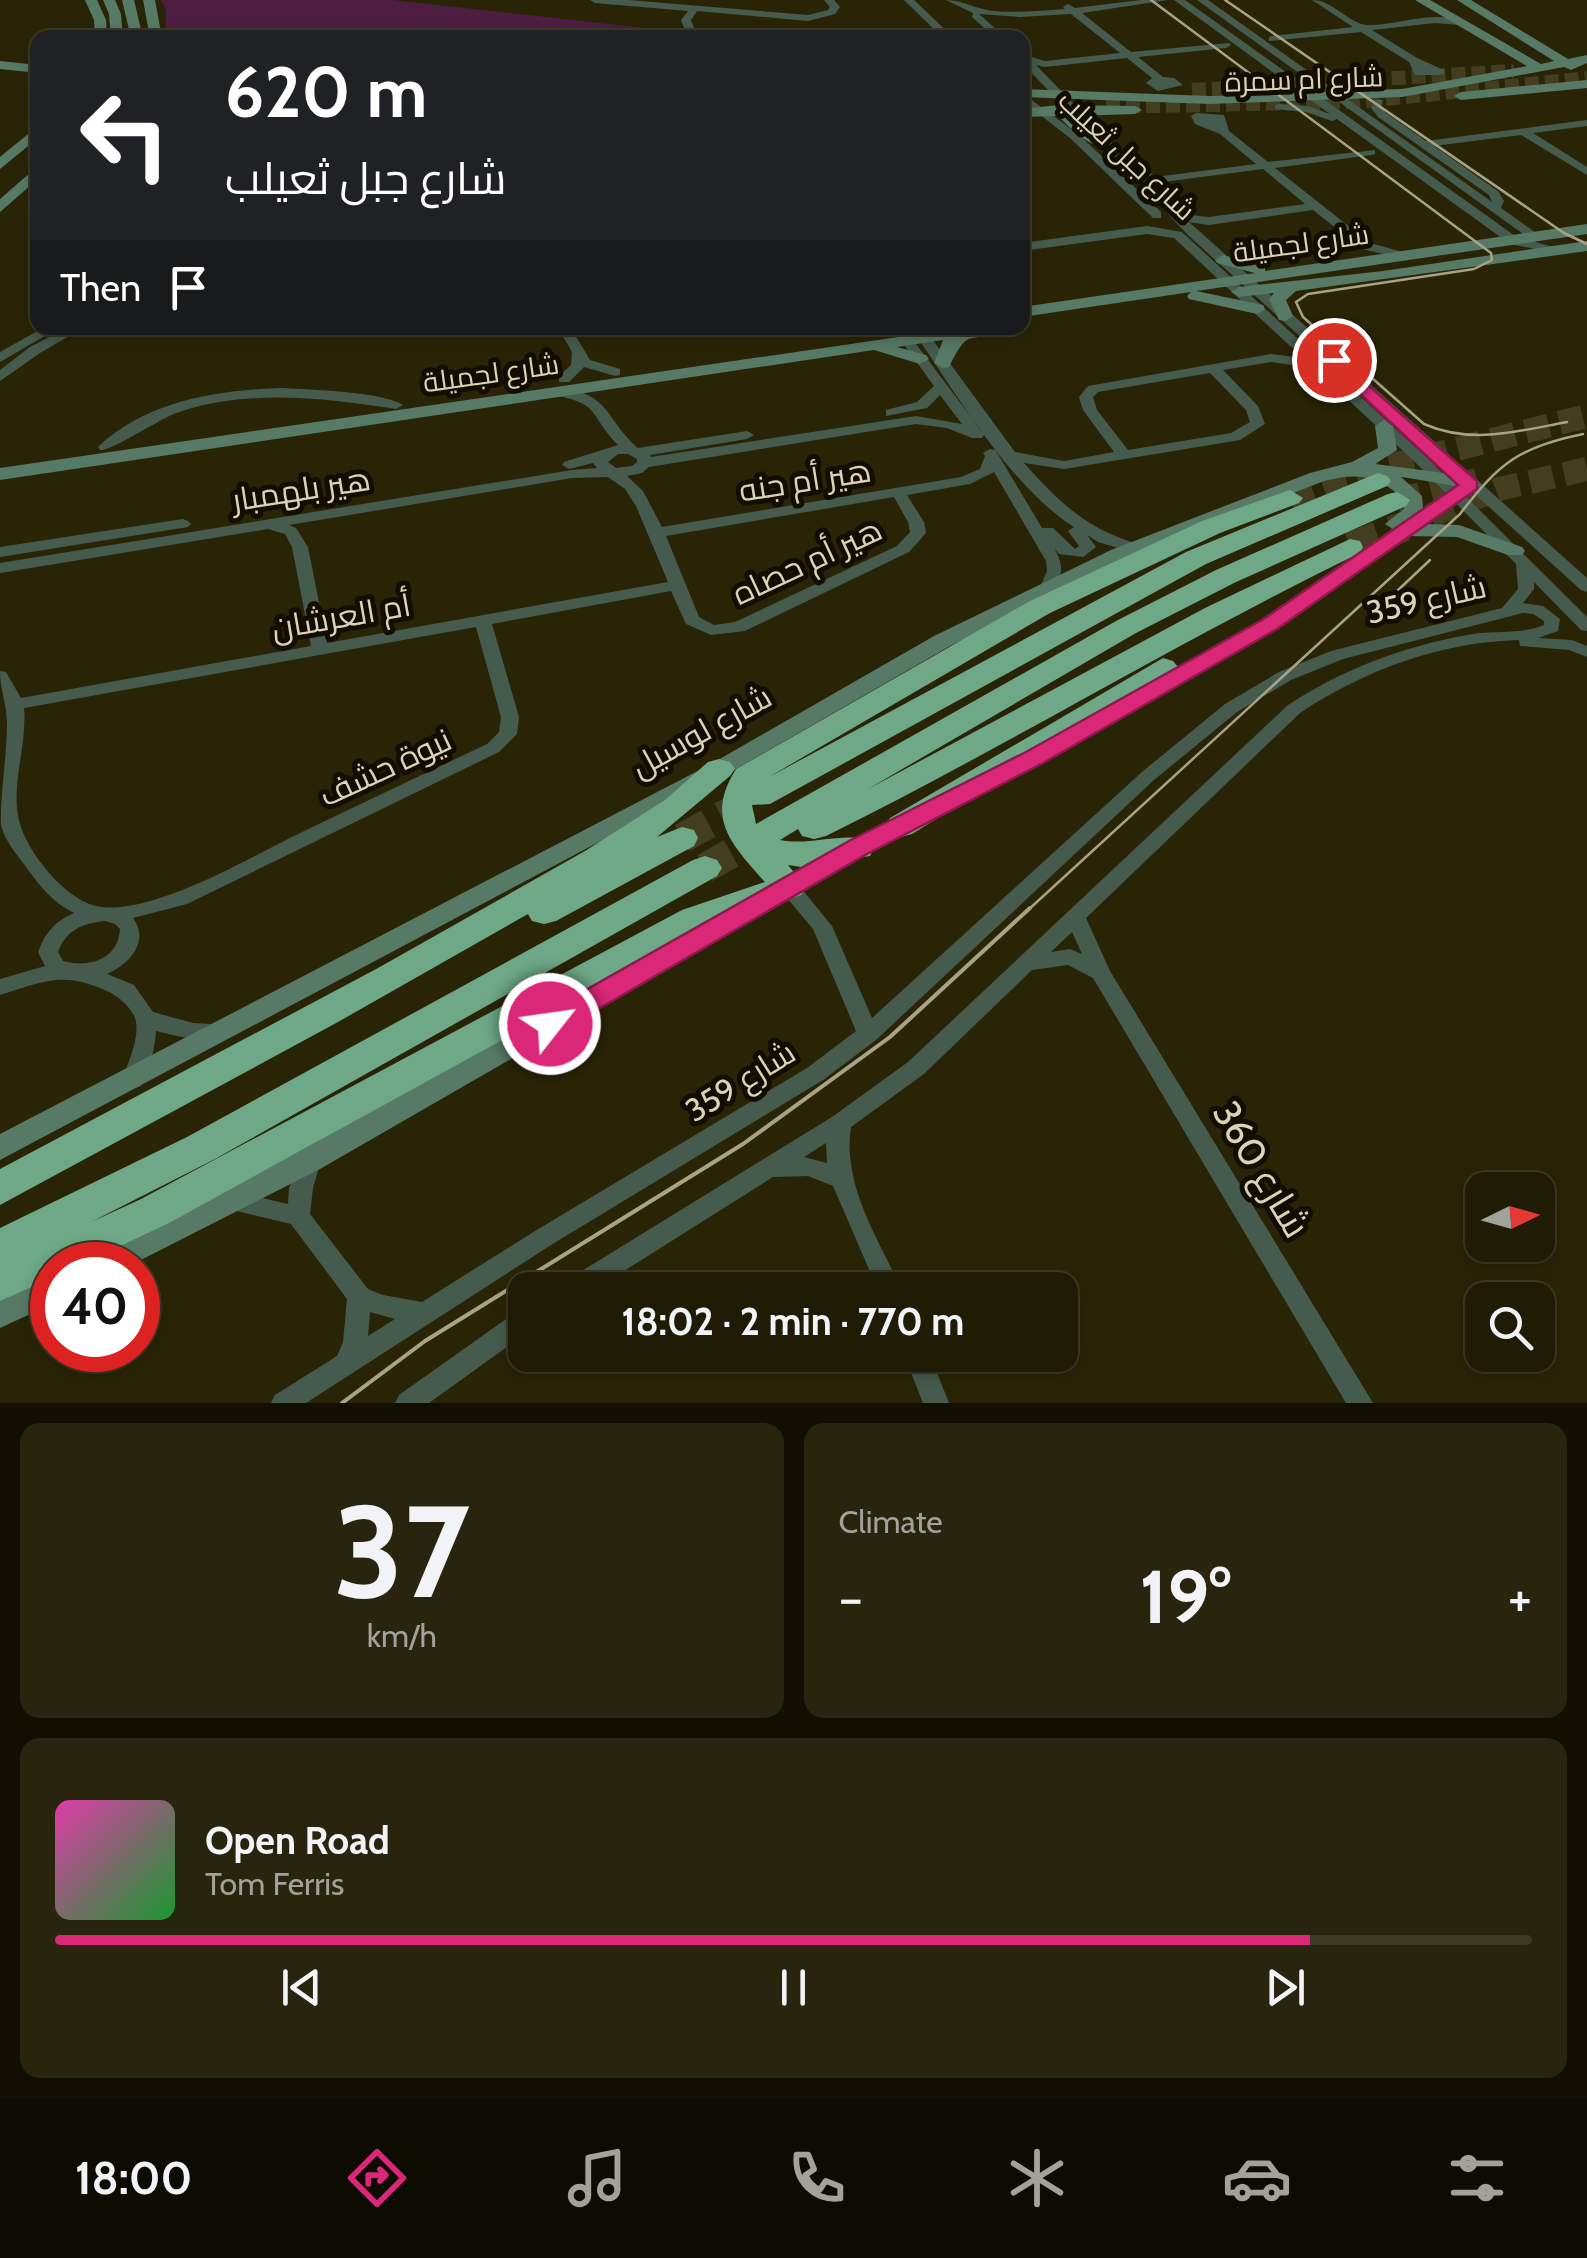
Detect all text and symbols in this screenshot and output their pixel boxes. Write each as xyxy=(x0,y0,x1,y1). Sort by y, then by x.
text: 620 m xyxy=(225,49,427,135)
street label: شارع ام سمرة xyxy=(1224,59,1384,102)
icon: left xyxy=(60,70,190,200)
street label: شارع جبل ثعيلب xyxy=(1050,83,1203,229)
text: شارع جبل ثعيلب xyxy=(225,151,507,205)
street label: شارع لجميلة xyxy=(1231,217,1372,271)
icon: arrive xyxy=(161,260,216,315)
text: Then xyxy=(60,264,141,311)
pin xyxy=(1292,318,1377,403)
icon: arrive xyxy=(1307,333,1362,388)
street label: شارع لجميلة xyxy=(421,347,562,401)
street label: هير أم جنه xyxy=(736,450,874,513)
street label: هير بلهمبار xyxy=(227,459,373,520)
street label: هير أم حصاه xyxy=(726,509,889,615)
street label: شارع 359 xyxy=(1362,566,1490,635)
street label: أم العرشان xyxy=(268,585,414,650)
street label: شارع لوسيل xyxy=(624,676,780,788)
street label: نيوة حشف xyxy=(313,719,457,815)
position arrow xyxy=(498,972,602,1076)
street label: شارع 359 xyxy=(678,1032,804,1132)
street label: شارع 360 xyxy=(1201,1092,1321,1247)
north arrow xyxy=(1465,1172,1555,1262)
map controls xyxy=(1465,1172,1555,1372)
speed limit sign: 40 xyxy=(30,1242,160,1372)
button: search xyxy=(1465,1282,1555,1372)
text: 18:02 · 2 min · 770 m xyxy=(622,1298,964,1345)
text: 37 xyxy=(334,1472,470,1630)
text: Climate xyxy=(839,1502,943,1541)
text: 19° xyxy=(1140,1551,1231,1642)
text: − xyxy=(839,1564,863,1631)
text: + xyxy=(1508,1564,1532,1631)
text: km/h xyxy=(367,1616,437,1655)
text: Open Road xyxy=(205,1817,390,1864)
text: Tom Ferris xyxy=(205,1864,344,1903)
icon: previous xyxy=(274,1960,329,2015)
icon: pause xyxy=(766,1960,821,2015)
icon: next xyxy=(1258,1960,1313,2015)
icon: directions xyxy=(342,2143,412,2213)
icon: music xyxy=(562,2143,632,2213)
icon: phone xyxy=(782,2143,852,2213)
icon: climate xyxy=(1002,2143,1072,2213)
icon: car xyxy=(1222,2143,1292,2213)
icon: filters xyxy=(1442,2143,1512,2213)
text: 18:00 xyxy=(75,2151,192,2205)

